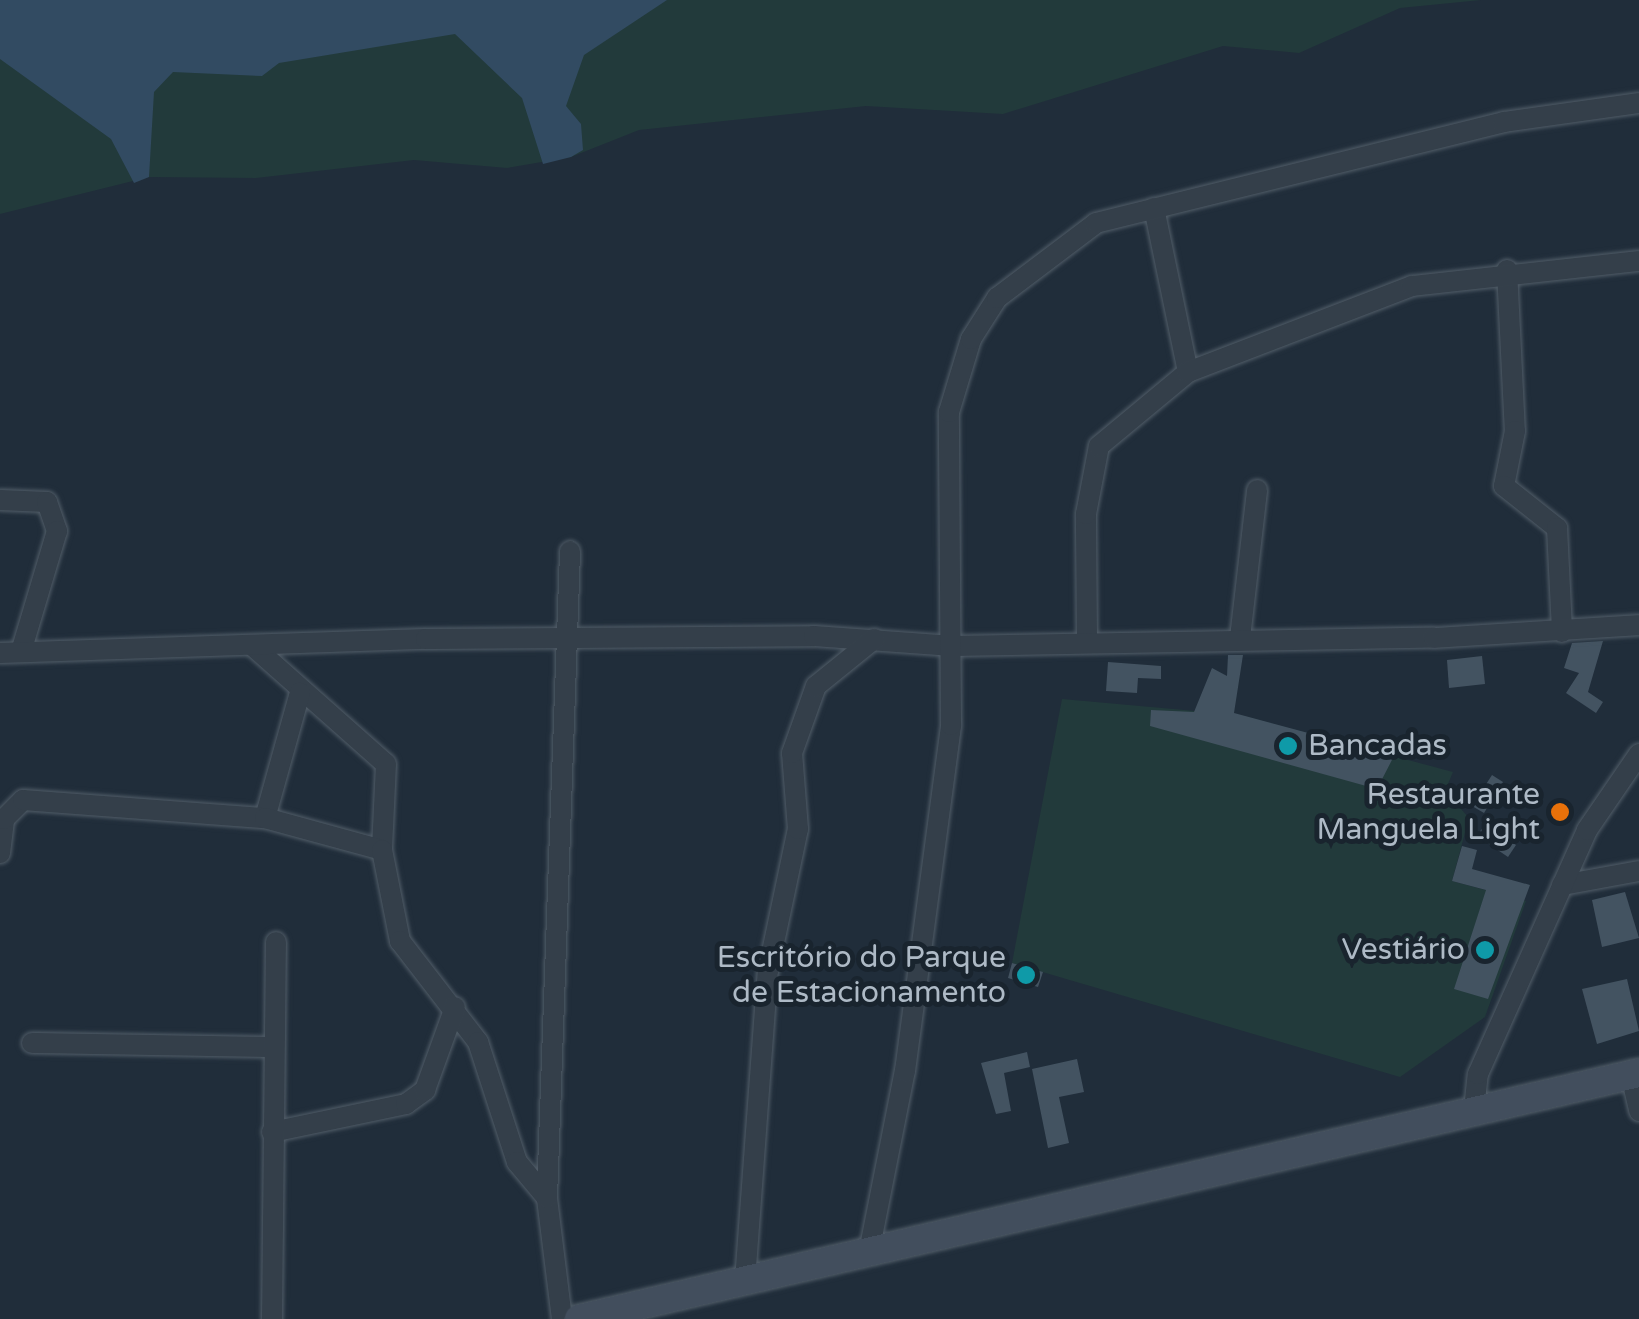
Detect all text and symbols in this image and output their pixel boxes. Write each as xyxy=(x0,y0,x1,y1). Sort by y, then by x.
place label: Bancadas xyxy=(1308,728,1447,764)
marker: Bancadas xyxy=(1277,735,1299,757)
place label: Restaurante Manguela Light xyxy=(1317,777,1540,848)
marker: Restaurante Manguela Light xyxy=(1549,801,1571,823)
place label: Vestiário xyxy=(1342,932,1465,968)
marker: Vestiário xyxy=(1474,939,1496,961)
place label: Escritório do Parque de Estacionamento xyxy=(717,940,1006,1010)
marker: Escritório do Parque de Estacionamento xyxy=(1015,964,1037,986)

